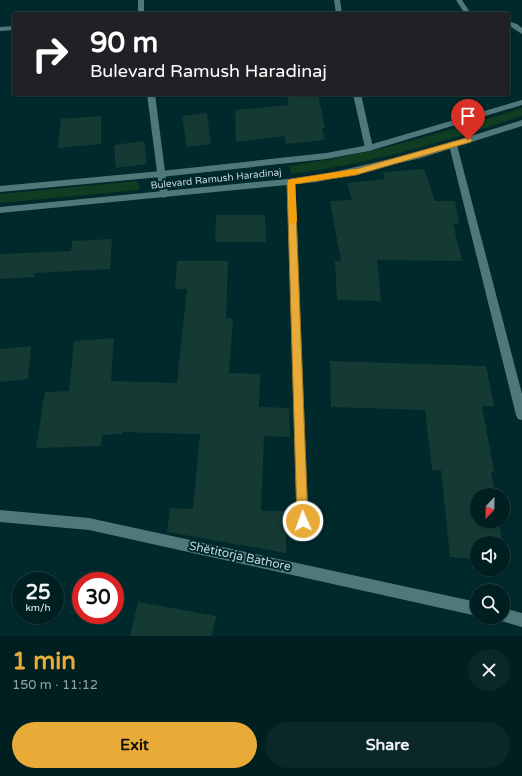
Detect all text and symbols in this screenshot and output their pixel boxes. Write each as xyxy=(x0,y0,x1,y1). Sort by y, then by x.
text: 90 m xyxy=(90,26,158,60)
icon: right xyxy=(24,28,76,80)
text: Bulevard Ramush Haradinaj xyxy=(90,60,327,82)
pin xyxy=(451,99,485,140)
icon: arrive xyxy=(457,105,479,127)
street label: Bulevard Ramush Haradinaj xyxy=(150,166,282,192)
north arrow xyxy=(470,488,510,528)
map controls xyxy=(470,488,510,624)
position arrow xyxy=(282,500,324,542)
button: sound xyxy=(470,536,510,576)
street label: Shëtitorja Bathore xyxy=(188,538,292,574)
speed limit sign: 30 xyxy=(72,572,124,624)
text: 25 xyxy=(25,581,51,605)
button: search xyxy=(470,584,510,624)
text: km/h xyxy=(25,602,51,614)
text: 1 min xyxy=(12,647,76,676)
button: close xyxy=(468,649,510,691)
text: 150 m · 11:12 xyxy=(12,677,98,693)
button: Exit xyxy=(12,722,257,768)
button: Share xyxy=(265,722,510,768)

